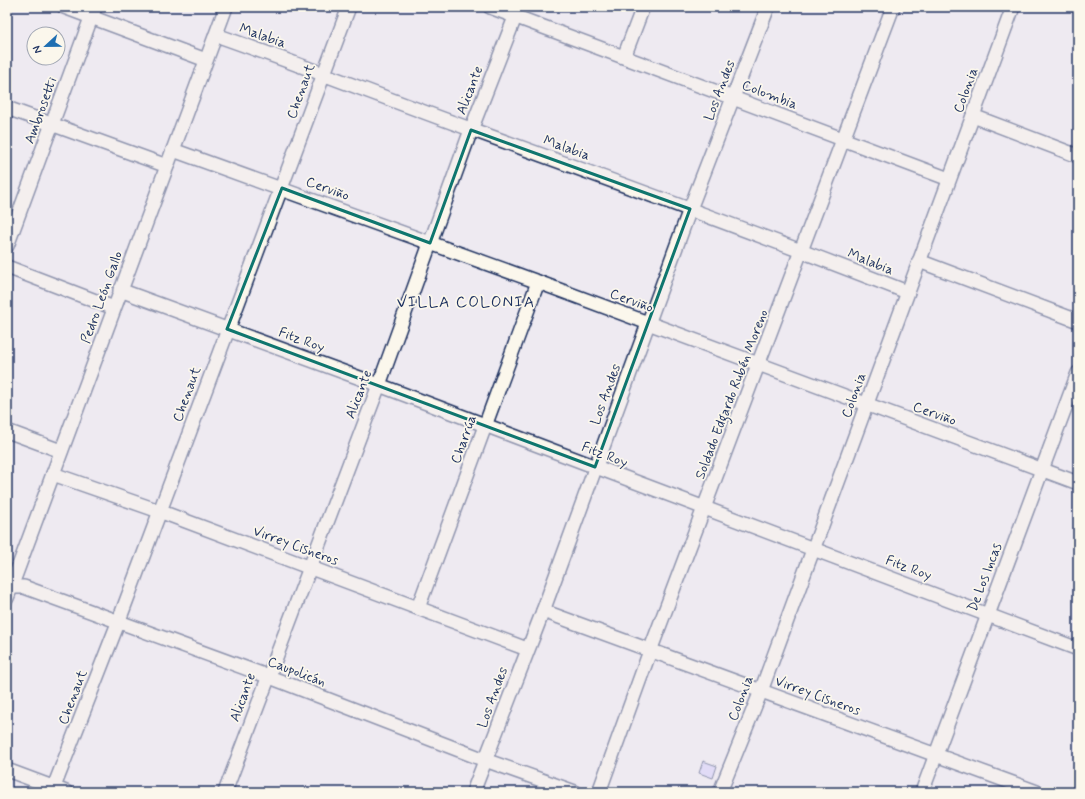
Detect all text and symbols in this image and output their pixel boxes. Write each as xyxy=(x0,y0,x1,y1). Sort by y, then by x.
street label: Malabia xyxy=(237,20,288,52)
north arrow xyxy=(26,26,66,66)
text: N xyxy=(30,43,46,55)
street label: Los Andes xyxy=(700,57,740,123)
street label: Chenaut xyxy=(283,61,319,121)
street label: Alicante xyxy=(452,63,487,117)
street label: Colonia xyxy=(949,65,982,116)
street label: Ambrosetti xyxy=(21,74,61,146)
street label: Colombia xyxy=(739,76,800,114)
street label: Malabia xyxy=(541,131,592,165)
street label: Cerviño xyxy=(303,173,352,205)
street label: Malabia xyxy=(845,245,896,279)
street label: Pedro León Gallo xyxy=(77,248,127,346)
street label: Cerviño xyxy=(607,285,656,317)
district label: VILLA COLONIA xyxy=(397,292,535,313)
street label: Soldado Edgardo Rubén Moreno xyxy=(691,307,775,483)
street label: Fitz Roy xyxy=(276,323,327,357)
street label: Los Andes xyxy=(587,361,625,427)
street label: Chenaut xyxy=(169,364,205,424)
street label: Alicante xyxy=(341,367,376,421)
street label: Colonia xyxy=(837,370,870,421)
street label: Cerviño xyxy=(910,398,959,430)
street label: Charrúa xyxy=(447,413,481,466)
street label: Fitz Roy xyxy=(579,438,630,472)
street label: Virrey Cisneros xyxy=(250,522,341,570)
street label: De Los Incas xyxy=(964,540,1006,614)
street label: Fitz Roy xyxy=(883,551,934,585)
street label: Caupolicán xyxy=(265,653,328,691)
street label: Los Andes xyxy=(474,664,512,730)
street label: Chenaut xyxy=(54,667,92,727)
street label: Alicante xyxy=(226,670,260,724)
street label: Virrey Cisneros xyxy=(772,672,863,720)
street label: Colonia xyxy=(724,673,758,724)

